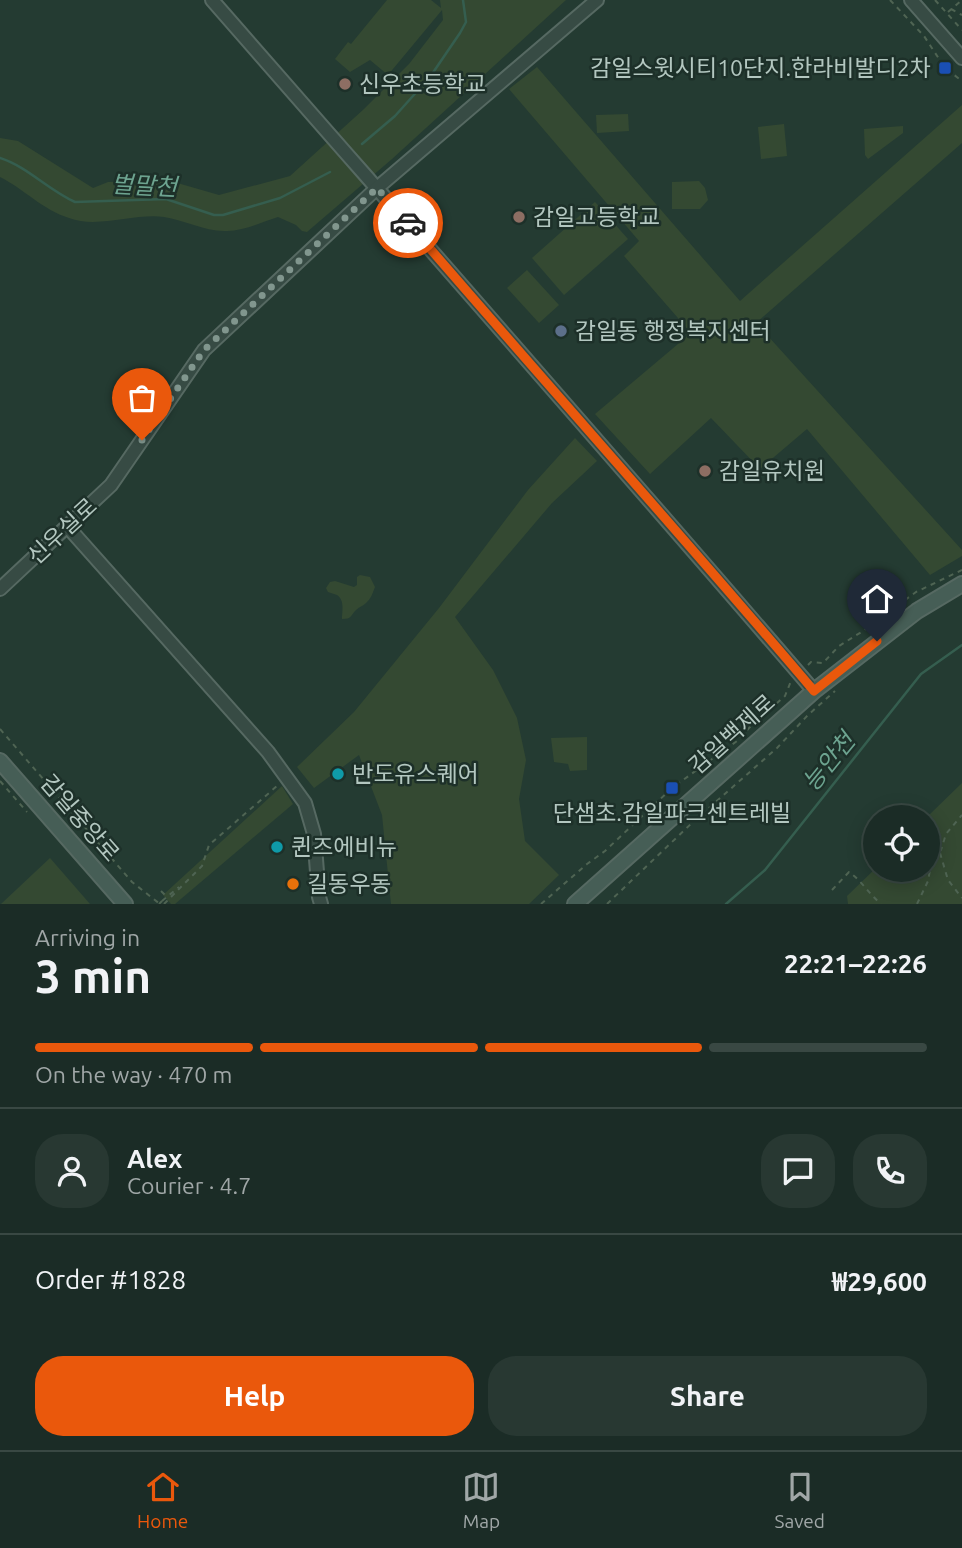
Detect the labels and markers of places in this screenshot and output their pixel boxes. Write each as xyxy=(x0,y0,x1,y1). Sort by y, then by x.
place label: 감일스윗시티10단지.한라비발디2차 xyxy=(590,55,931,80)
marker: 감일스윗시티10단지.한라비발디2차 xyxy=(937,60,953,76)
place label: 신우초등학교 xyxy=(359,71,486,96)
marker: 신우초등학교 xyxy=(337,76,353,92)
place label: 감일고등학교 xyxy=(533,204,660,229)
marker: 감일고등학교 xyxy=(511,209,527,225)
place label: 감일동 행정복지센터 xyxy=(575,318,771,343)
marker: 감일동 행정복지센터 xyxy=(553,323,569,339)
pin xyxy=(112,368,172,440)
place label: 감일유치원 xyxy=(719,458,825,483)
marker: 감일유치원 xyxy=(697,463,713,479)
pin xyxy=(847,569,907,641)
place label: 반도유스퀘어 xyxy=(352,761,479,786)
marker: 반도유스퀘어 xyxy=(330,766,346,782)
marker: 단샘초.감일파크센트레빌 xyxy=(664,780,680,796)
place label: 단샘초.감일파크센트레빌 xyxy=(553,800,791,825)
place label: 퀸즈에비뉴 xyxy=(291,834,397,859)
marker: 퀸즈에비뉴 xyxy=(269,839,285,855)
place label: 길동우동 xyxy=(307,871,392,896)
marker: 길동우동 xyxy=(285,876,301,892)

